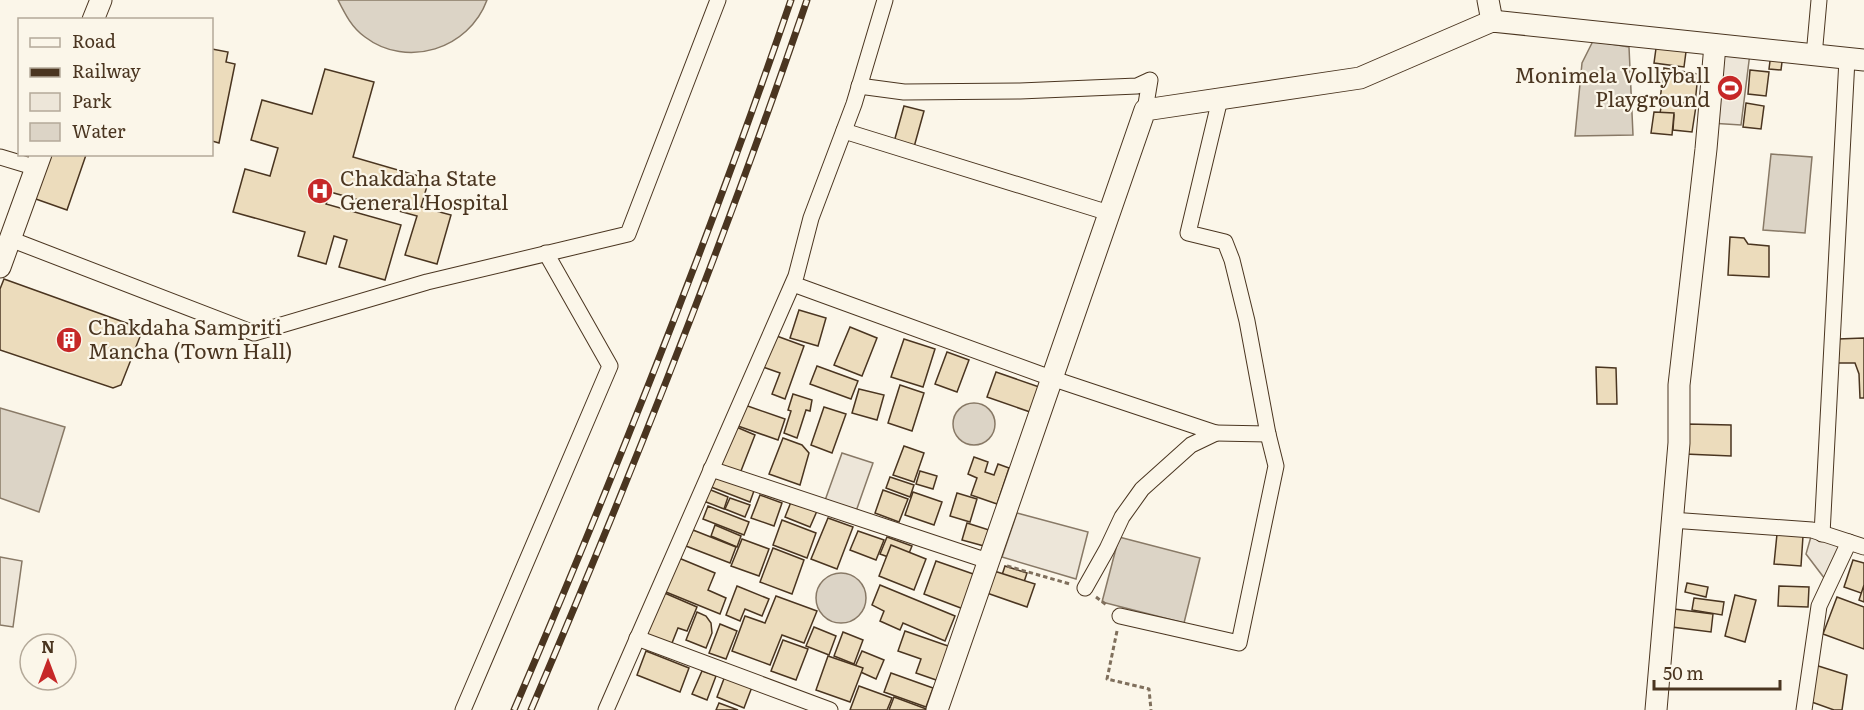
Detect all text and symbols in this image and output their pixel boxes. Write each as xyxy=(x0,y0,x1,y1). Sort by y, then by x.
legend xyxy=(18,18,213,156)
text: Road xyxy=(72,27,116,54)
text: Railway xyxy=(72,57,141,84)
place label: Monimela Vollyball Playground xyxy=(1514,58,1710,113)
sports icon: Monimela Vollyball Playground xyxy=(1715,73,1745,103)
text: Park xyxy=(72,87,113,114)
text: Water xyxy=(72,117,126,144)
place label: Chakdaha State General Hospital xyxy=(340,161,508,216)
hospital icon: Chakdaha State General Hospital xyxy=(305,176,335,206)
place label: Chakdaha Sampriti Mancha (Town Hall) xyxy=(88,310,293,365)
building icon: Chakdaha Sampriti Mancha (Town Hall) xyxy=(54,325,84,355)
north arrow xyxy=(18,632,78,692)
text: N xyxy=(41,634,55,658)
scale bar xyxy=(1654,653,1780,691)
text: 50 m xyxy=(1663,659,1704,686)

